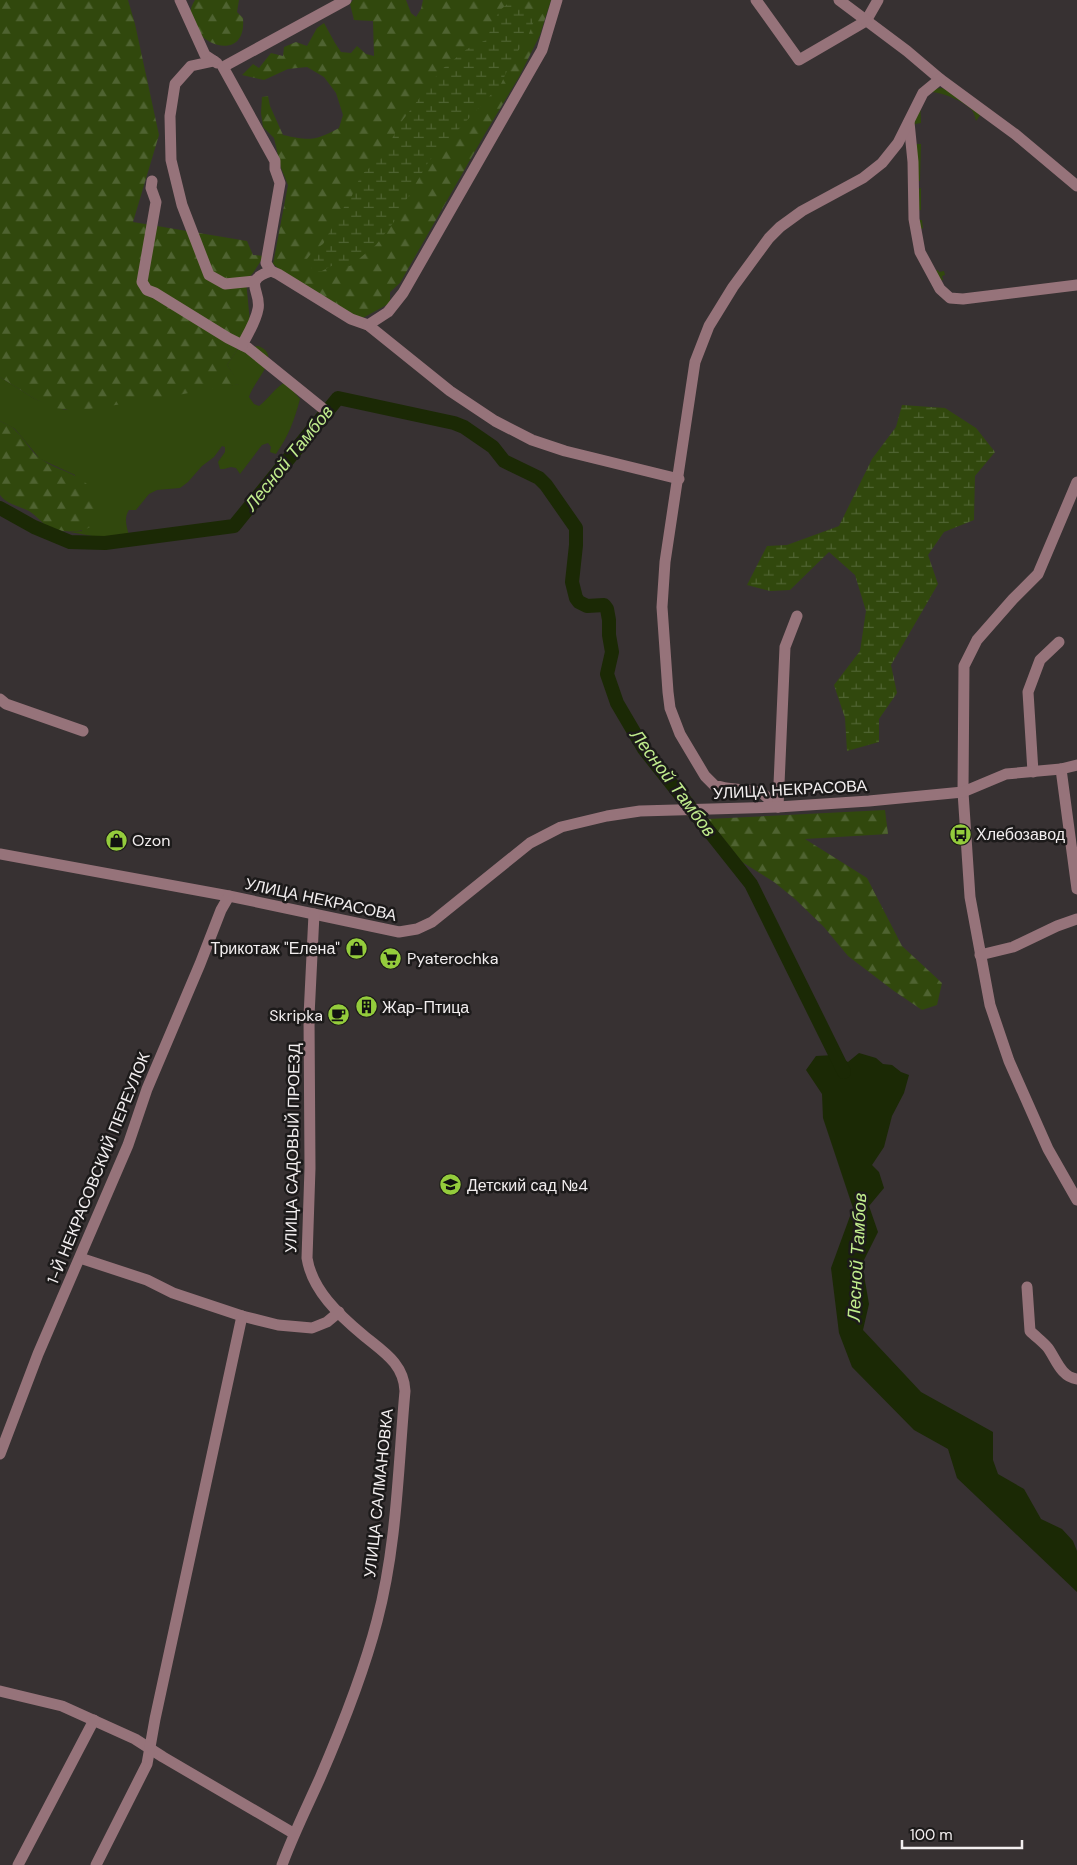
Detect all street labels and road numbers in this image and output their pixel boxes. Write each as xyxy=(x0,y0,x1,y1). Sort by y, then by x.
street label: УЛИЦА НЕКРАСОВА xyxy=(712,775,868,804)
street label: УЛИЦА НЕКРАСОВА xyxy=(243,873,399,926)
street label: УЛИЦА САДОВЫЙ ПРОЕЗД xyxy=(280,1043,305,1253)
street label: 1-Й НЕКРАСОВСКИЙ ПЕРЕУЛОК xyxy=(42,1049,155,1287)
street label: УЛИЦА САЛМАНОВКА xyxy=(359,1407,398,1579)

